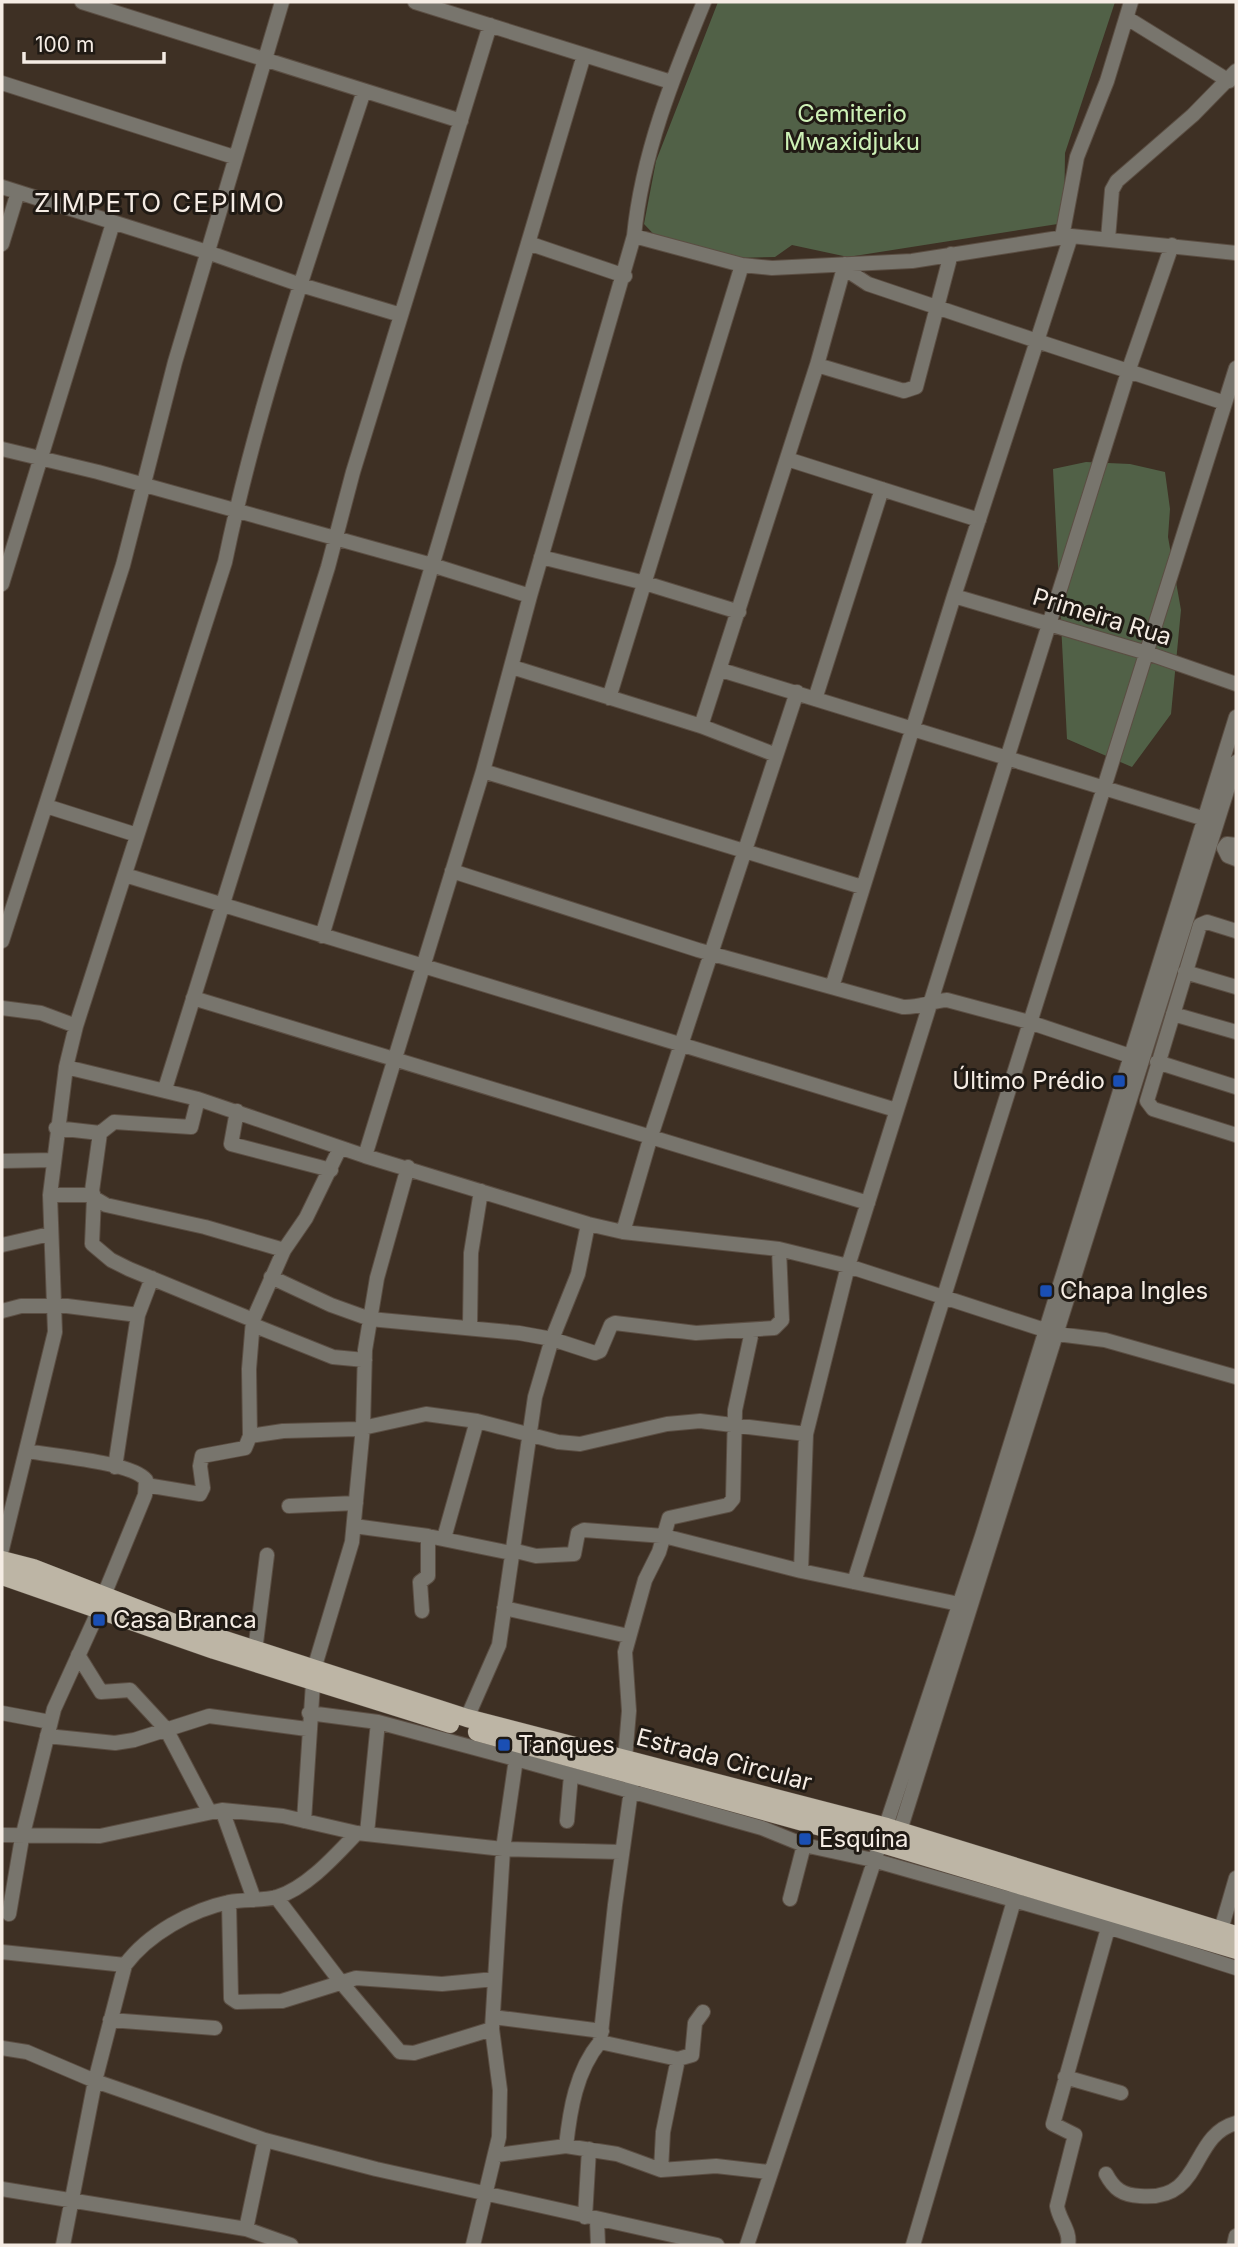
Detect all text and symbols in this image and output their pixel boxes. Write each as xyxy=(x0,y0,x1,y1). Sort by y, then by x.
scale bar xyxy=(24,21,164,65)
text: 100 m xyxy=(35,32,94,57)
park label: Cemiterio Mwaxidjuku xyxy=(784,99,920,156)
district label: ZIMPETO CEPIMO xyxy=(34,187,286,218)
street label: Primeira Rua xyxy=(1029,582,1175,651)
place label: Último Prédio xyxy=(952,1065,1105,1095)
marker: Último Prédio xyxy=(1111,1073,1127,1089)
place label: Chapa Ingles xyxy=(1060,1276,1208,1305)
marker: Chapa Ingles xyxy=(1038,1283,1054,1299)
place label: Casa Branca xyxy=(113,1605,257,1634)
marker: Casa Branca xyxy=(91,1612,107,1628)
street label: Estrada Circular xyxy=(633,1722,815,1797)
place label: Tanques xyxy=(518,1730,615,1759)
marker: Tanques xyxy=(496,1737,512,1753)
place label: Esquina xyxy=(819,1824,908,1853)
marker: Esquina xyxy=(797,1831,813,1847)

